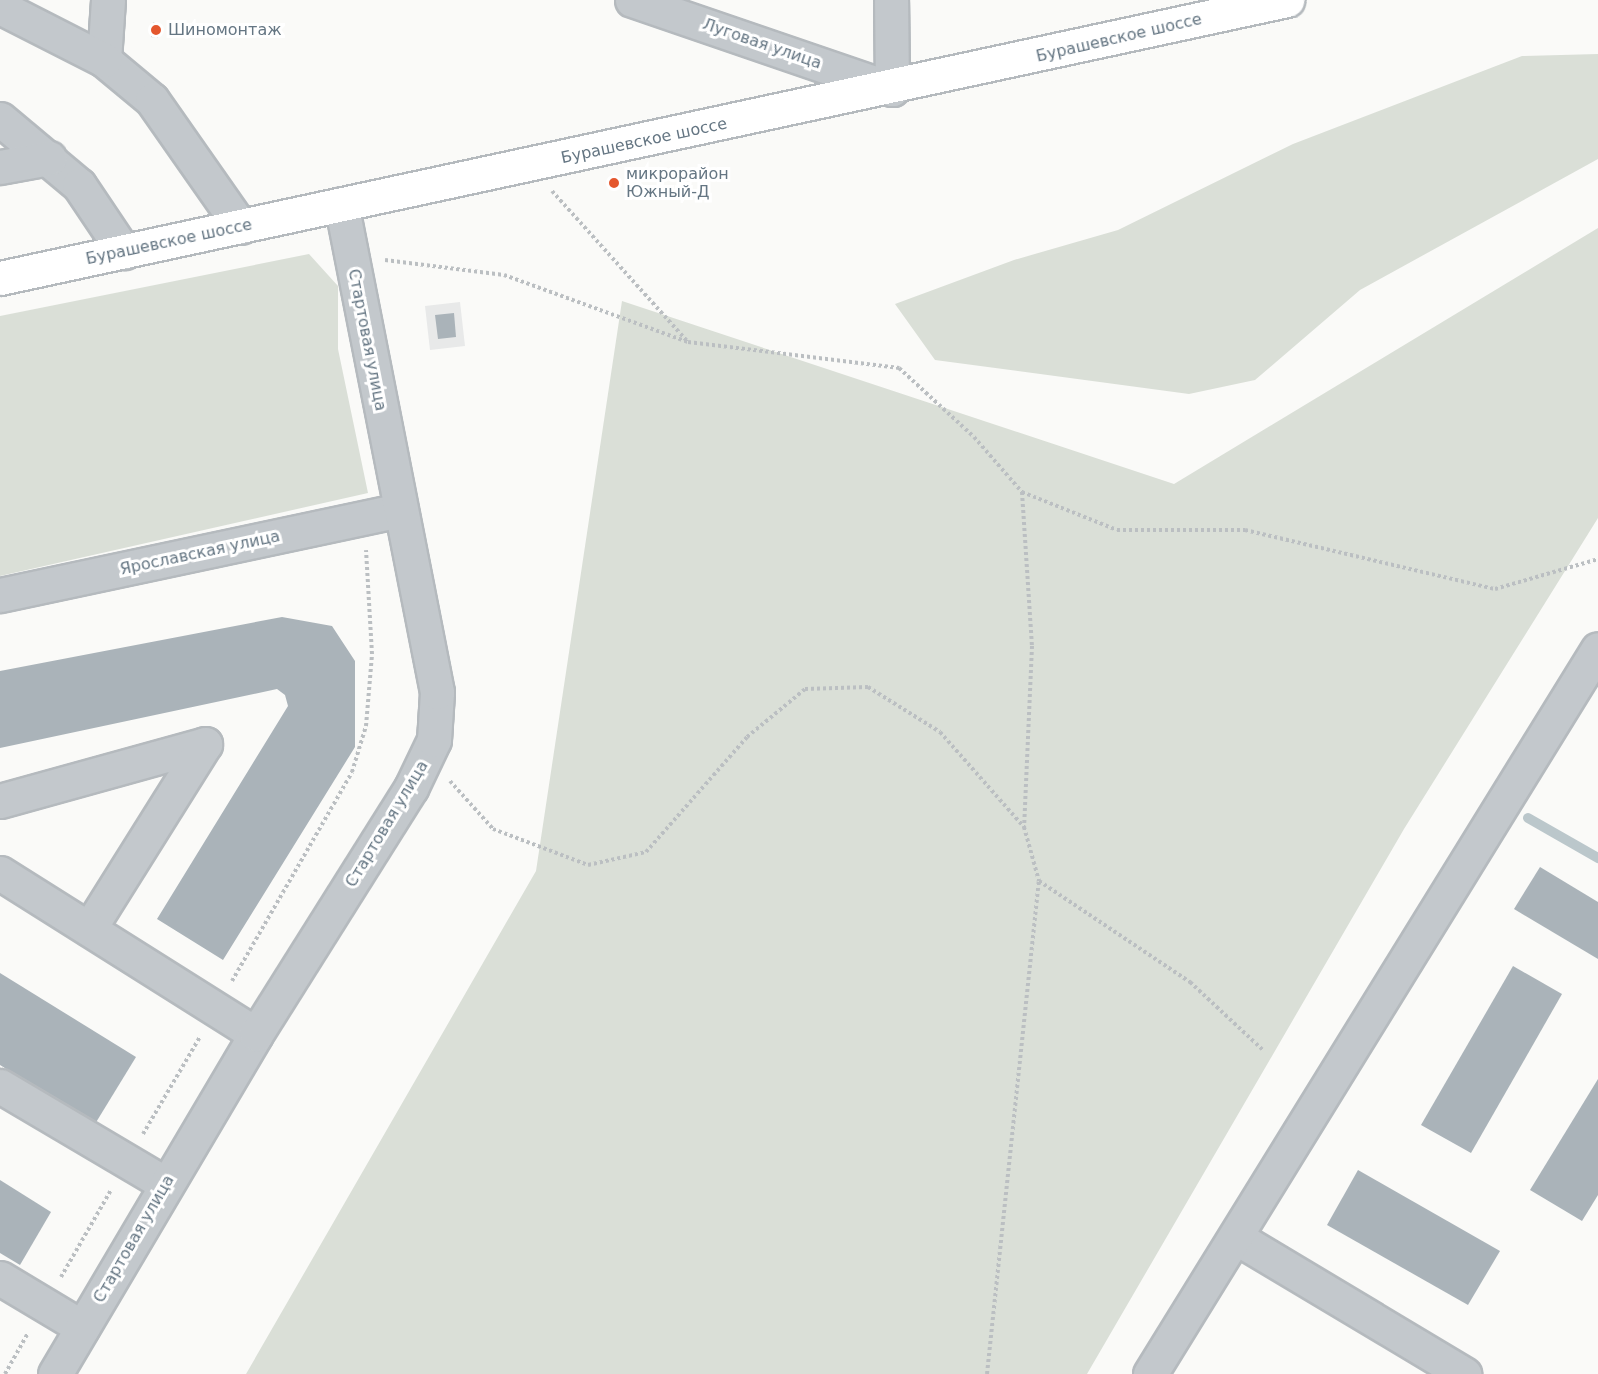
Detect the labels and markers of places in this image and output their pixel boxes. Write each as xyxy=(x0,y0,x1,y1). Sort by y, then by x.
place label: Шиномонтаж xyxy=(168,20,282,40)
marker: Шиномонтаж xyxy=(149,23,163,37)
place label: микрорайон Южный-Д xyxy=(626,164,729,202)
marker: микрорайон Южный-Д xyxy=(607,176,621,190)

